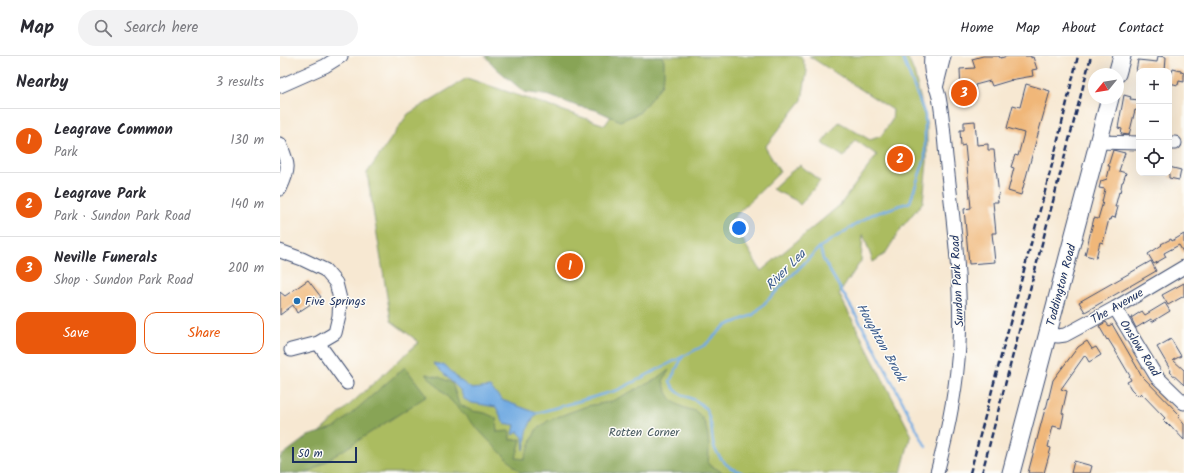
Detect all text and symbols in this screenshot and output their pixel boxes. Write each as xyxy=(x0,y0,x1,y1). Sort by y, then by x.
search box xyxy=(78,10,358,46)
text: Map xyxy=(20,13,54,43)
text: Search here xyxy=(124,16,198,40)
icon: search xyxy=(92,17,114,39)
text: Home xyxy=(960,17,994,39)
text: Map xyxy=(1016,17,1040,39)
text: About xyxy=(1062,17,1096,39)
text: Contact xyxy=(1118,17,1164,39)
north arrow xyxy=(1088,68,1124,104)
map controls xyxy=(1136,68,1172,176)
button: + xyxy=(1136,68,1172,104)
text: Nearby xyxy=(16,69,68,96)
text: 3 results xyxy=(216,72,264,93)
pin: 3 xyxy=(951,78,977,108)
button: − xyxy=(1136,104,1172,140)
text: Leagrave Common xyxy=(54,118,173,142)
text: 1 xyxy=(27,130,31,151)
text: 130 m xyxy=(230,130,264,151)
button: locate xyxy=(1136,140,1172,176)
text: Park xyxy=(54,142,78,163)
pin: 2 xyxy=(887,144,913,174)
text: Leagrave Park xyxy=(54,182,146,206)
text: 2 xyxy=(25,194,33,215)
text: 140 m xyxy=(231,194,264,215)
text: Park · Sundon Park Road xyxy=(54,206,191,227)
your location xyxy=(729,218,749,238)
street label: Sundon Park Road xyxy=(946,234,969,327)
street label: Toddington Road xyxy=(1041,241,1082,328)
water label: River Lea xyxy=(761,244,812,295)
text: Neville Funerals xyxy=(54,246,157,270)
pin: 1 xyxy=(557,251,583,281)
text: 3 xyxy=(25,258,33,279)
text: 200 m xyxy=(228,258,264,279)
text: Shop · Sundon Park Road xyxy=(54,270,193,291)
street label: The Avenue xyxy=(1087,283,1148,329)
place label: Five Springs xyxy=(305,292,366,311)
marker: Five Springs xyxy=(292,296,302,306)
water label: Houghton Brook xyxy=(850,299,912,388)
button: Save xyxy=(16,312,136,354)
button: Share xyxy=(144,312,264,354)
street label: Onslow Road xyxy=(1115,316,1165,381)
park label: Rotten Corner xyxy=(609,423,680,442)
scale bar xyxy=(292,445,357,464)
text: 50 m xyxy=(298,445,323,463)

